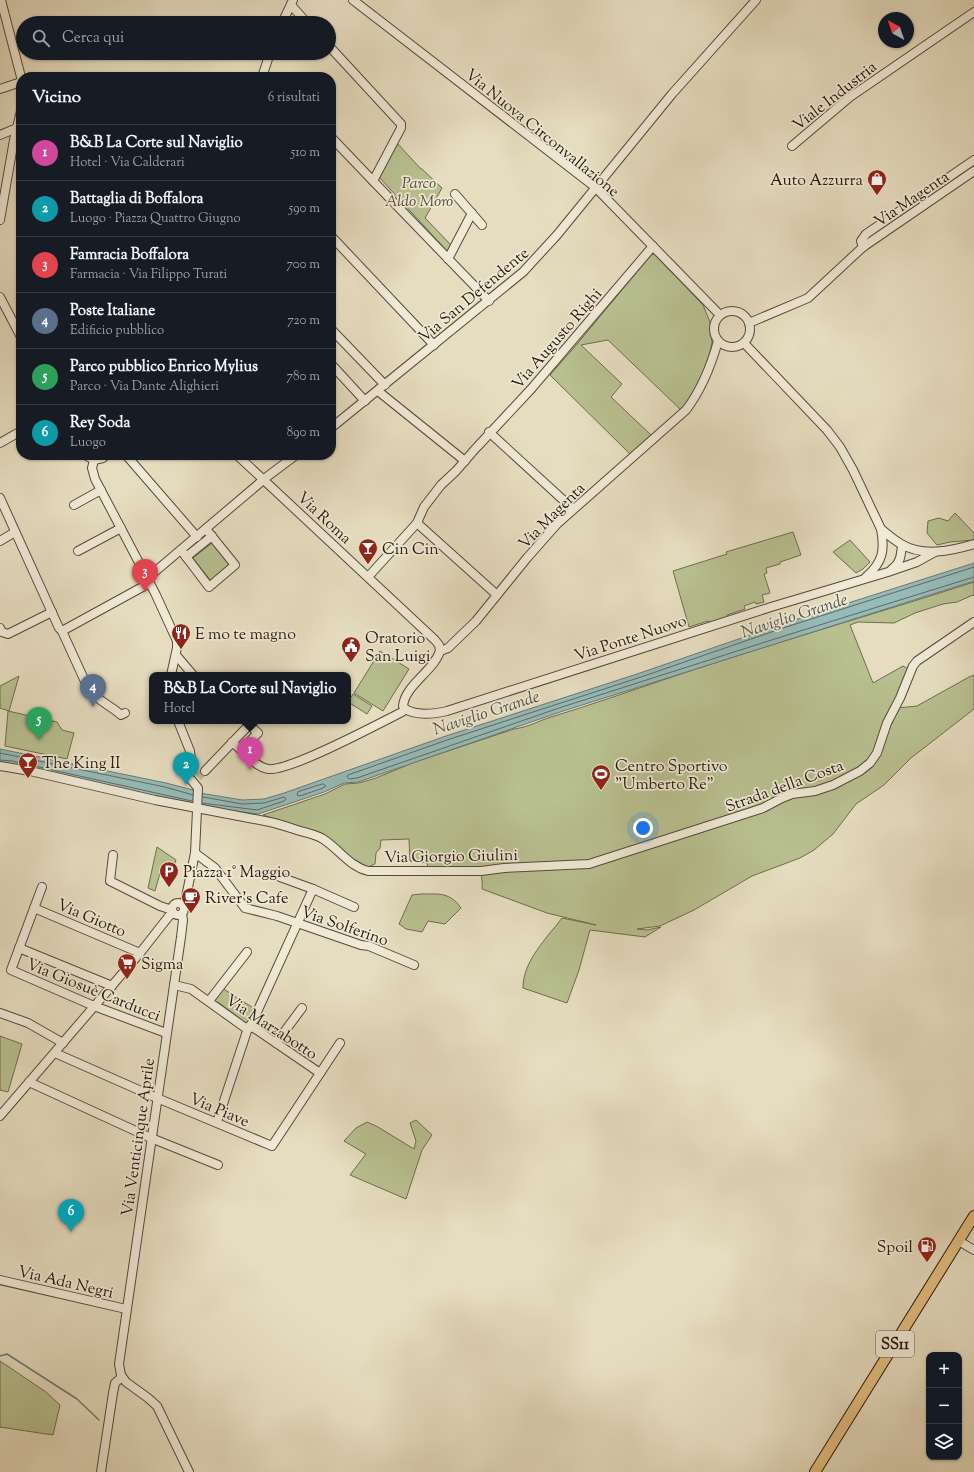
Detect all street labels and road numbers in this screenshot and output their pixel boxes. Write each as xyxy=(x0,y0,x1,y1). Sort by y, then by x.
street label: Viale Industria xyxy=(789,56,883,137)
street label: Via Nuova Circonvallazione xyxy=(459,64,624,204)
street label: Via Magenta xyxy=(870,166,955,234)
street label: Via San Defendente xyxy=(414,243,535,349)
street label: Via Augusto Righi xyxy=(507,284,609,395)
street label: Via Magenta xyxy=(514,478,592,555)
street label: Via Roma xyxy=(291,487,356,551)
street label: Via Ponte Nuovo xyxy=(572,610,690,668)
street label: Strada della Costa xyxy=(723,755,848,819)
street label: Via Giorgio Giulini xyxy=(384,845,519,870)
street label: Via Giotto xyxy=(53,894,129,944)
street label: Via Solferino xyxy=(297,902,391,953)
street label: Via Giosuè Carducci xyxy=(23,954,164,1029)
street label: Via Marzabotto xyxy=(220,990,321,1067)
street label: Via Venticinque Aprile xyxy=(117,1057,162,1218)
street label: Via Piave xyxy=(185,1088,253,1134)
street label: Via Ada Negri xyxy=(15,1261,116,1306)
road number: SS11 xyxy=(876,1331,914,1357)

